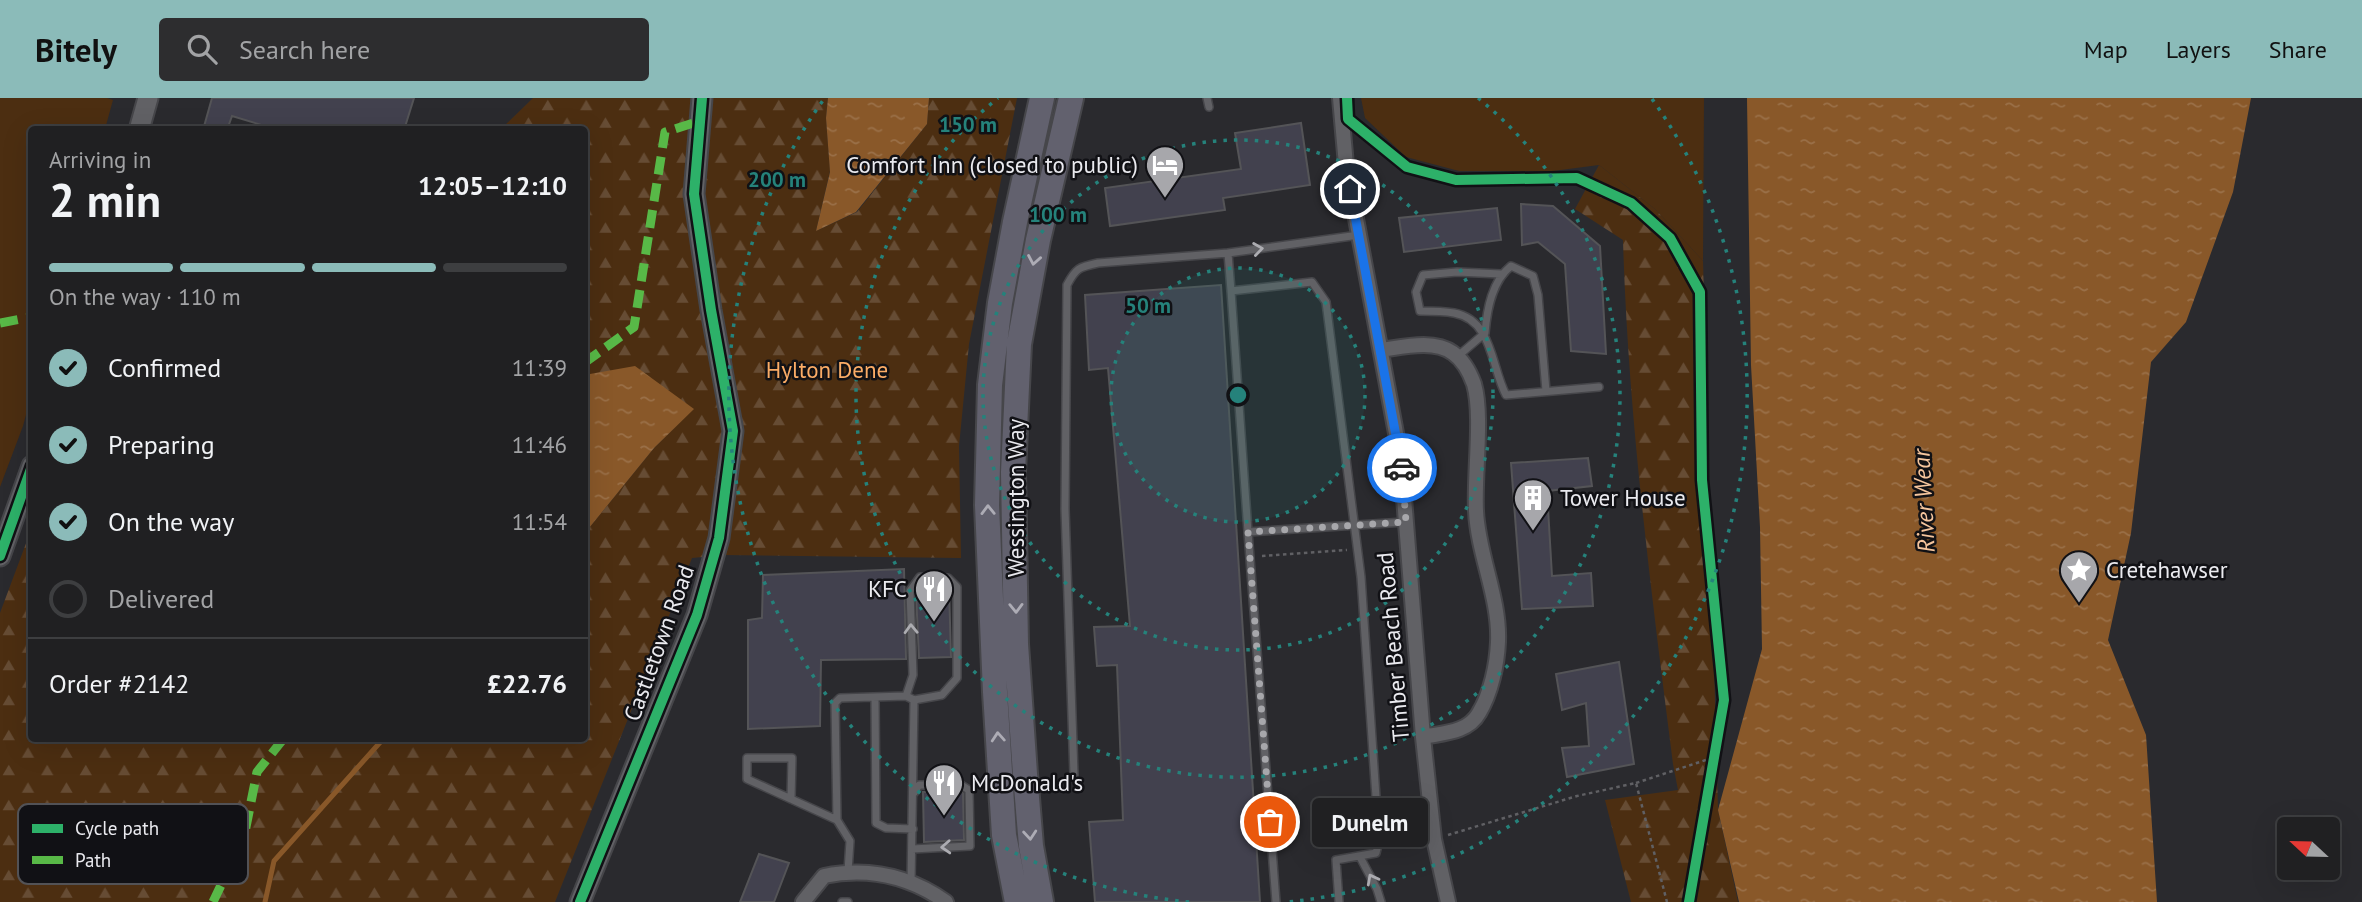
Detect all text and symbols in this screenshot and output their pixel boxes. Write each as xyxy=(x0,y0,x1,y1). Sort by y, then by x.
search box xyxy=(159,18,649,81)
text: Bitely xyxy=(35,28,117,71)
icon: search xyxy=(183,30,221,68)
text: Search here xyxy=(239,33,370,66)
text: Map xyxy=(2084,34,2128,65)
text: Layers xyxy=(2166,34,2231,65)
text: Share xyxy=(2269,34,2327,65)
text: 150 m xyxy=(939,111,997,138)
hotel icon: Comfort Inn (closed to public) xyxy=(1144,144,1186,199)
text: Arriving in xyxy=(49,145,151,174)
place label: Comfort Inn (closed to public) xyxy=(846,150,1138,179)
pin xyxy=(1320,159,1380,219)
text: 200 m xyxy=(748,166,806,193)
text: 12:05–12:10 xyxy=(418,169,567,202)
text: 2 min xyxy=(49,170,161,230)
icon: home xyxy=(1331,170,1369,208)
text: 100 m xyxy=(1029,201,1087,228)
one-way arrow xyxy=(1252,242,1264,257)
one-way arrow xyxy=(1027,254,1042,266)
text: On the way · 110 m xyxy=(49,282,241,311)
text: 50 m xyxy=(1125,292,1171,319)
icon: check xyxy=(49,349,87,387)
text: Confirmed xyxy=(108,351,221,384)
text: 11:39 xyxy=(512,353,567,382)
park label: Hylton Dene xyxy=(766,355,888,384)
centre of rings xyxy=(1226,383,1250,407)
street label: Wessington Way xyxy=(1001,418,1030,577)
icon: check xyxy=(49,426,87,464)
text: Preparing xyxy=(108,428,215,461)
text: 11:46 xyxy=(512,430,567,459)
courier xyxy=(1367,433,1437,503)
water label: River Wear xyxy=(1905,446,1942,554)
icon: car xyxy=(1383,449,1421,487)
building icon: Tower House xyxy=(1512,477,1554,532)
place label: Tower House xyxy=(1560,483,1686,512)
icon: check xyxy=(49,503,87,541)
one-way arrow xyxy=(980,504,995,515)
text: On the way xyxy=(108,505,234,538)
text: 11:54 xyxy=(512,507,567,536)
place icon: Cretehawser xyxy=(2058,549,2100,604)
street label: Timber Beach Road xyxy=(1370,551,1415,743)
place label: Cretehawser xyxy=(2106,555,2228,584)
street label: Castletown Road xyxy=(617,561,700,725)
restaurant icon: KFC xyxy=(913,568,955,623)
place label: KFC xyxy=(868,574,907,603)
text: Delivered xyxy=(108,582,214,615)
one-way arrow xyxy=(1008,603,1023,614)
one-way arrow xyxy=(904,623,919,634)
text: Order #2142 xyxy=(49,667,189,700)
text: £22.76 xyxy=(487,667,567,700)
one-way arrow xyxy=(991,731,1006,742)
restaurant icon: McDonald's xyxy=(923,762,965,817)
place label: McDonald's xyxy=(971,768,1083,797)
pin xyxy=(1240,792,1300,852)
callout: Dunelm xyxy=(1312,798,1428,846)
icon: bag xyxy=(1251,803,1289,841)
legend xyxy=(18,804,248,884)
text: Dunelm xyxy=(1332,808,1408,837)
text: Cycle path xyxy=(75,816,159,840)
north arrow xyxy=(2277,817,2340,880)
map controls xyxy=(2277,817,2340,880)
one-way arrow xyxy=(1022,830,1037,841)
one-way arrow xyxy=(940,839,951,854)
text: Path xyxy=(75,848,111,872)
one-way arrow xyxy=(1366,874,1380,886)

